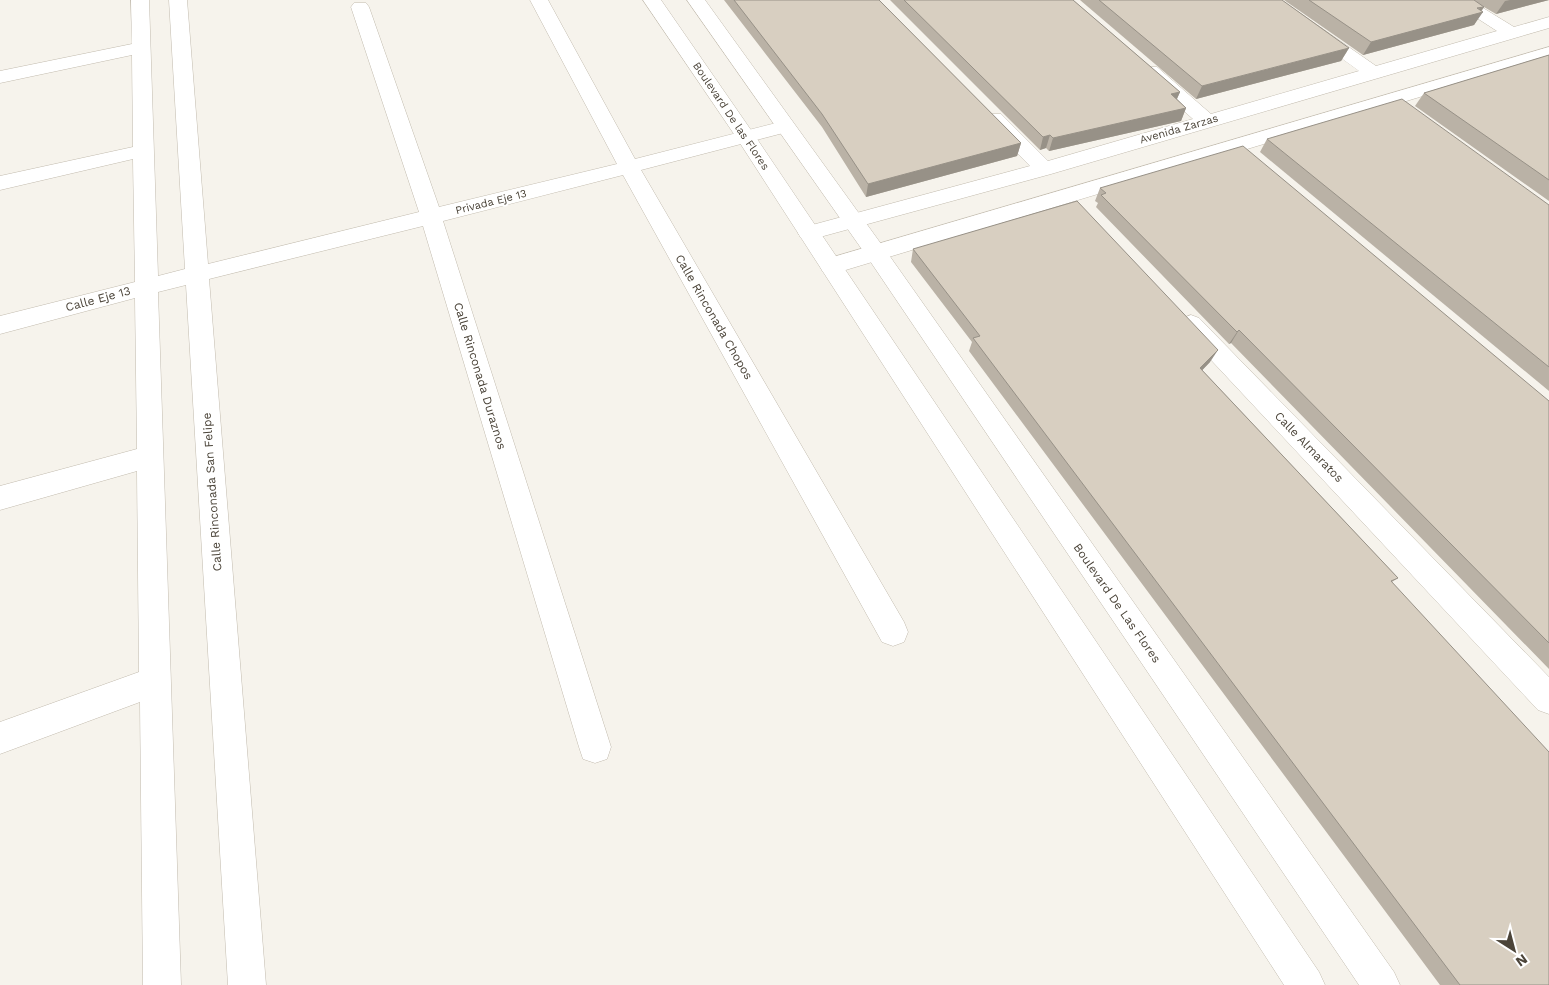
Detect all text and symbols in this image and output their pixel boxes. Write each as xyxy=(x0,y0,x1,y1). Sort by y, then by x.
street label: Boulevard De las Flores xyxy=(690,60,772,173)
street label: Avenida Zarzas xyxy=(1138,112,1220,146)
street label: Privada Eje 13 xyxy=(454,187,528,217)
street label: Calle Rinconada Chopos xyxy=(672,252,756,382)
street label: Calle Eje 13 xyxy=(64,284,132,314)
street label: Calle Rinconada Duraznos xyxy=(451,301,509,451)
street label: Calle Almaratos xyxy=(1272,409,1346,485)
street label: Calle Rinconada San Felipe xyxy=(199,412,225,572)
street label: Boulevard De Las Flores xyxy=(1070,541,1164,665)
north arrow xyxy=(1489,925,1539,975)
text: N xyxy=(1513,951,1531,970)

